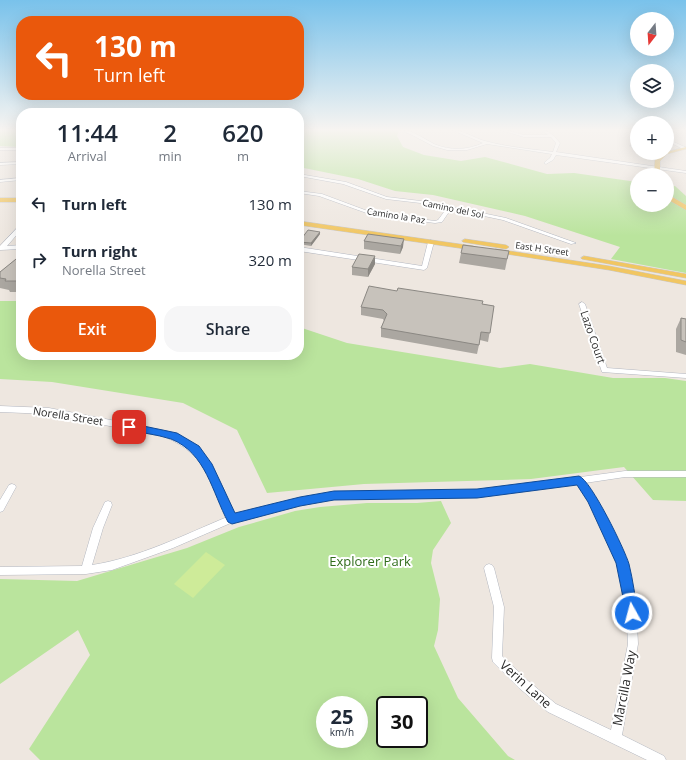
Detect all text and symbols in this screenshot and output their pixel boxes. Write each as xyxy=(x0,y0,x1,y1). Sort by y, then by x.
north arrow xyxy=(630,12,674,56)
map controls xyxy=(630,12,674,212)
text: 130 m xyxy=(94,27,177,65)
icon: left xyxy=(28,32,80,84)
text: Turn left xyxy=(94,63,165,87)
button: layers xyxy=(630,64,674,108)
text: 11:44 xyxy=(57,116,118,149)
text: 2 xyxy=(163,116,177,149)
text: 620 xyxy=(222,116,263,149)
button: + xyxy=(630,116,674,160)
text: Arrival xyxy=(68,147,107,165)
text: min xyxy=(159,147,182,165)
text: m xyxy=(237,147,249,165)
button: − xyxy=(630,168,674,212)
icon: left xyxy=(28,193,50,215)
text: Turn left xyxy=(62,194,127,214)
text: 130 m xyxy=(248,194,292,214)
street label: Camino del Sol xyxy=(421,196,485,221)
street label: Camino la Paz xyxy=(366,204,426,227)
street label: East H Street xyxy=(514,238,570,259)
text: Turn right xyxy=(62,241,137,261)
icon: right xyxy=(28,249,50,271)
text: 320 m xyxy=(248,250,292,270)
text: Norella Street xyxy=(62,261,146,279)
button: Exit xyxy=(28,306,156,352)
button: Share xyxy=(164,306,292,352)
street label: Lazo Court xyxy=(577,308,610,365)
street label: Norella Street xyxy=(32,403,104,428)
pin xyxy=(112,410,146,444)
icon: arrive xyxy=(118,416,140,438)
park label: Explorer Park xyxy=(329,552,411,570)
position arrow xyxy=(611,592,653,634)
street label: Marcilla Way xyxy=(608,648,640,727)
street label: Verin Lane xyxy=(496,656,556,712)
speed limit sign: 30 xyxy=(376,696,428,748)
text: 25 xyxy=(331,703,353,730)
text: km/h xyxy=(330,725,354,739)

